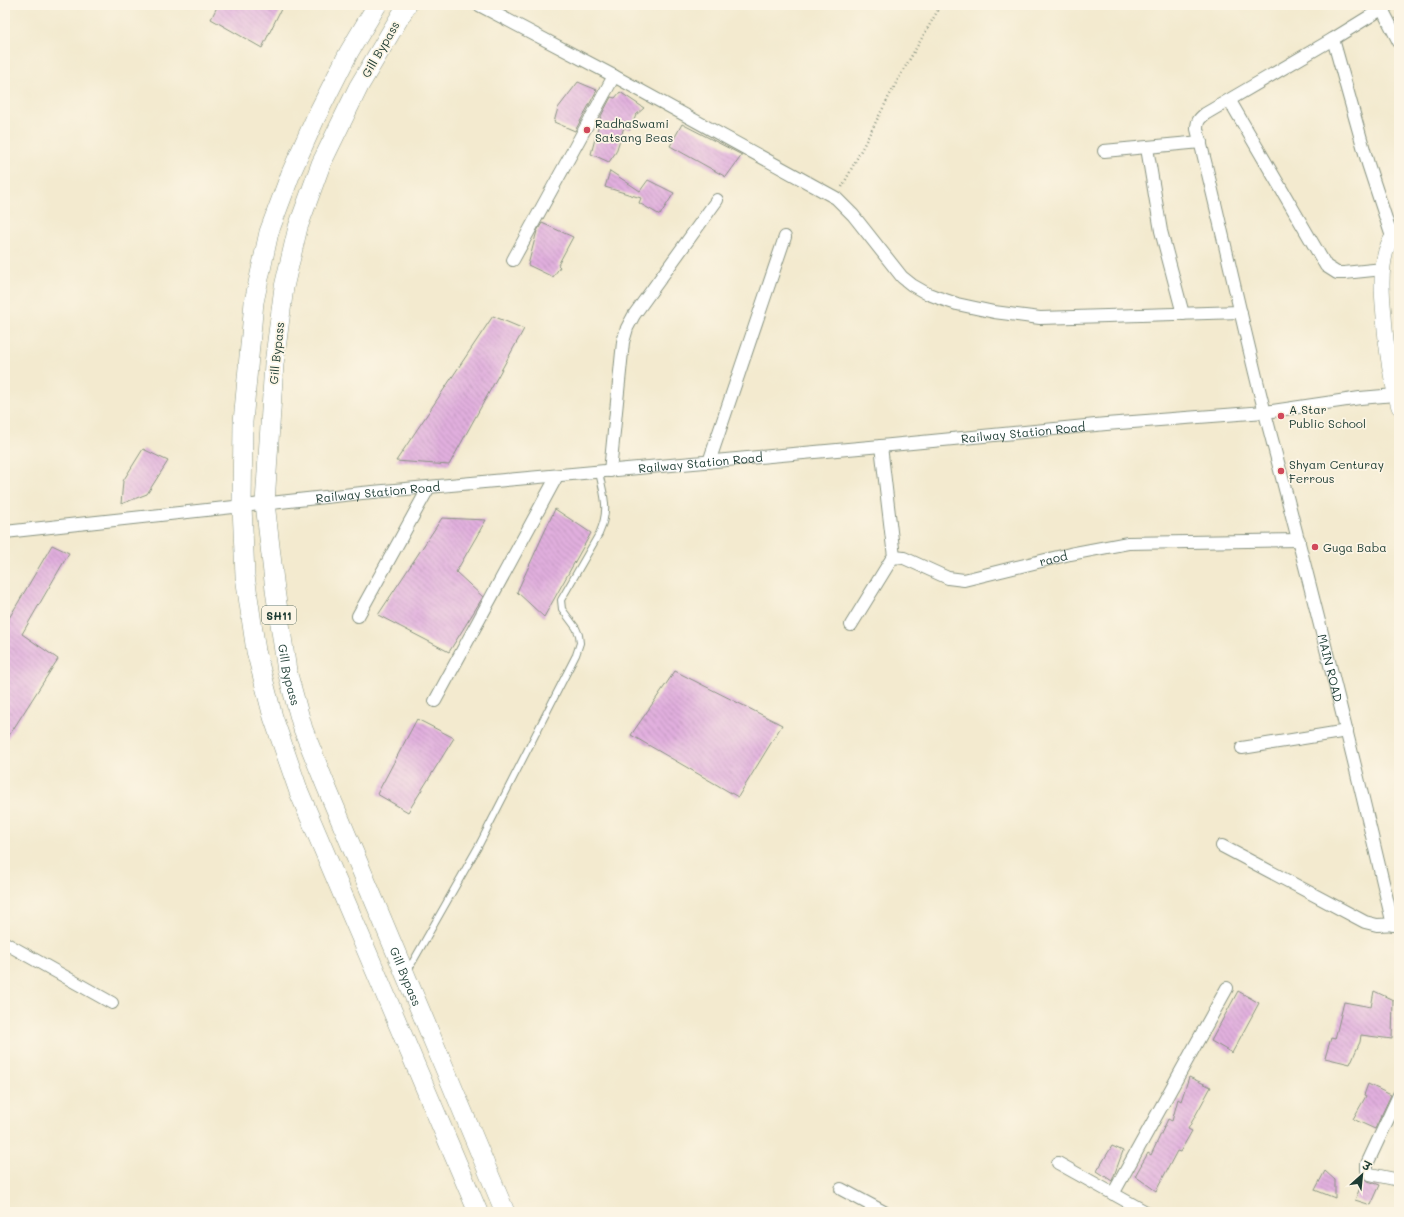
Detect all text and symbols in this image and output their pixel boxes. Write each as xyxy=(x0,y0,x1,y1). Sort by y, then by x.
street label: Gill Bypass xyxy=(357,18,403,80)
place label: RadhaSwami Satsang Beas xyxy=(595,115,674,145)
marker: RadhaSwami Satsang Beas xyxy=(582,125,592,135)
street label: Gill Bypass xyxy=(265,321,287,385)
place label: A Star Public School xyxy=(1289,401,1366,431)
marker: A Star Public School xyxy=(1276,411,1286,421)
street label: Railway Station Road xyxy=(960,418,1086,446)
street label: Railway Station Road xyxy=(638,449,764,476)
place label: Shyam Centuray Ferrous xyxy=(1289,456,1384,486)
marker: Shyam Centuray Ferrous xyxy=(1276,466,1286,476)
street label: Railway Station Road xyxy=(315,478,441,506)
place label: Guga Baba xyxy=(1323,539,1387,555)
marker: Guga Baba xyxy=(1310,542,1320,552)
street label: raod xyxy=(1038,547,1069,569)
road number: SH11 xyxy=(262,606,296,624)
street label: MAIN ROAD xyxy=(1314,632,1347,703)
street label: Gill Bypass xyxy=(275,643,304,707)
street label: Gill Bypass xyxy=(386,944,426,1008)
north arrow xyxy=(1342,1155,1382,1195)
text: उ xyxy=(1359,1157,1375,1175)

